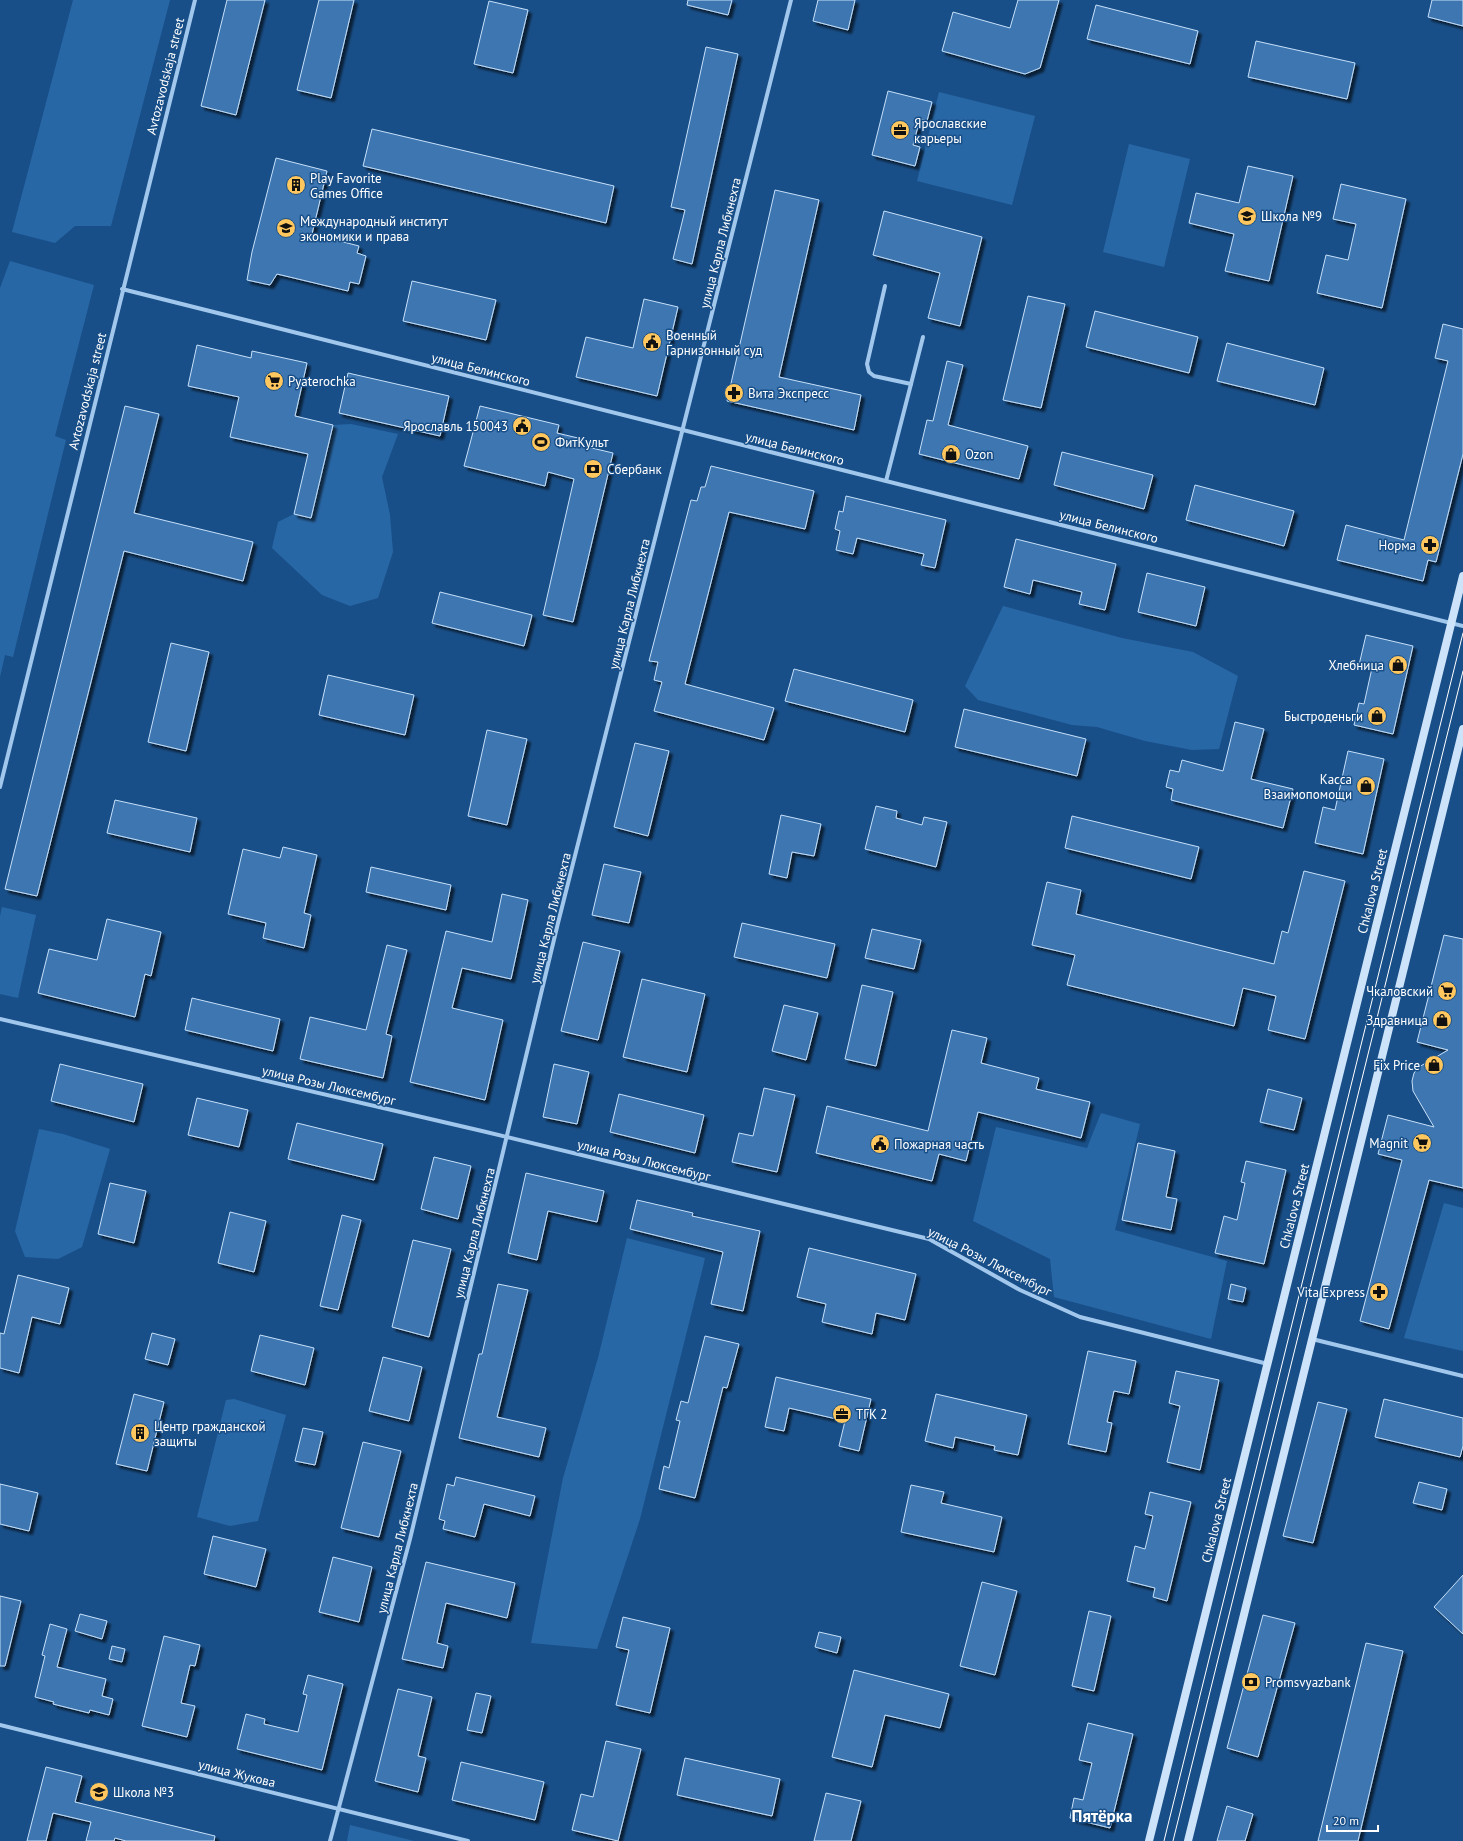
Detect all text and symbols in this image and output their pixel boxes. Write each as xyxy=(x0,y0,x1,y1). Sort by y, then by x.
street label: Avtozavodskaja street xyxy=(143,15,188,136)
place label: Ярославские карьеры xyxy=(914,115,987,147)
office icon: Ярославские карьеры xyxy=(889,119,911,141)
place label: Play Favorite Games Office xyxy=(310,170,383,202)
building icon: Play Favorite Games Office xyxy=(285,174,307,196)
street label: улица Карла Либкнехта xyxy=(696,176,745,310)
school or university icon: Школа №9 xyxy=(1236,205,1258,227)
place label: Школа №9 xyxy=(1261,208,1322,225)
place label: Международный институт экономики и права xyxy=(300,213,449,245)
school or university icon: Международный институт экономики и права xyxy=(275,217,297,239)
place label: Военный Гарнизонный суд xyxy=(666,327,762,359)
street label: Avtozavodskaja street xyxy=(65,330,110,451)
public building icon: Военный Гарнизонный суд xyxy=(641,331,663,353)
street label: улица Белинского xyxy=(430,349,532,390)
supermarket icon: Pyaterochka xyxy=(263,370,285,392)
place label: Pyaterochka xyxy=(288,373,356,390)
pharmacy icon: Вита Экспресс xyxy=(723,382,745,404)
place label: Вита Экспресс xyxy=(748,385,829,402)
public building icon: Ярославль 150043 xyxy=(511,415,533,437)
place label: Ярославль 150043 xyxy=(403,418,508,435)
street label: улица Белинского xyxy=(744,428,846,469)
sports icon: ФитКульт xyxy=(530,431,552,453)
place label: ФитКульт xyxy=(555,434,609,451)
shop icon: Ozon xyxy=(940,443,962,465)
place label: Ozon xyxy=(965,446,993,463)
bank icon: Сбербанк xyxy=(582,458,604,480)
place label: Сбербанк xyxy=(607,461,662,478)
street label: улица Белинского xyxy=(1058,506,1160,547)
pharmacy icon: Норма xyxy=(1419,534,1441,556)
street label: улица Карла Либкнехта xyxy=(605,537,654,671)
place label: Норма xyxy=(1378,537,1416,554)
shop icon: Хлебница xyxy=(1387,654,1409,676)
place label: Хлебница xyxy=(1328,657,1384,674)
shop icon: Быстроденьги xyxy=(1366,705,1388,727)
place label: Быстроденьги xyxy=(1284,708,1363,725)
place label: Касса Взаимопомощи xyxy=(1264,771,1352,803)
shop icon: Касса Взаимопомощи xyxy=(1355,775,1377,797)
street label: Chkalova Street xyxy=(1354,846,1391,935)
street label: улица Карла Либкнехта xyxy=(526,851,575,985)
supermarket icon: Чкаловский xyxy=(1436,980,1458,1002)
place label: Чкаловский xyxy=(1366,983,1433,1000)
shop icon: Здравница xyxy=(1431,1009,1453,1031)
place label: Здравница xyxy=(1366,1012,1428,1029)
shop icon: Fix Price xyxy=(1423,1054,1445,1076)
place label: Fix Price xyxy=(1373,1057,1420,1074)
street label: улица Розы Люксембург xyxy=(260,1062,398,1109)
supermarket icon: Magnit xyxy=(1411,1132,1433,1154)
public building icon: Пожарная часть xyxy=(869,1133,891,1155)
place label: Magnit xyxy=(1369,1135,1409,1152)
street label: улица Розы Люксембург xyxy=(575,1136,712,1185)
place label: Пожарная часть xyxy=(894,1136,984,1153)
street label: Chkalova Street xyxy=(1276,1161,1313,1250)
street label: улица Карла Либкнехта xyxy=(450,1166,499,1300)
street label: улица Розы Люксембург xyxy=(925,1223,1055,1300)
pharmacy icon: Vita Express xyxy=(1368,1281,1390,1303)
place label: Vita Express xyxy=(1296,1284,1365,1301)
office icon: ТГК 2 xyxy=(831,1403,853,1425)
place label: ТГК 2 xyxy=(856,1406,887,1423)
place label: Центр гражданской защиты xyxy=(154,1418,266,1450)
building icon: Центр гражданской защиты xyxy=(129,1422,151,1444)
street label: Chkalova Street xyxy=(1198,1475,1235,1564)
street label: улица Карла Либкнехта xyxy=(373,1481,422,1615)
bank icon: Promsvyazbank xyxy=(1240,1671,1262,1693)
place label: Promsvyazbank xyxy=(1265,1674,1351,1691)
street label: улица Жукова xyxy=(196,1756,277,1791)
school or university icon: Школа №3 xyxy=(88,1781,110,1803)
place label: Школа №3 xyxy=(113,1784,174,1801)
district label: Пятёрка xyxy=(1072,1805,1132,1827)
scale bar xyxy=(1327,1807,1378,1833)
text: 20 m xyxy=(1333,1813,1359,1828)

